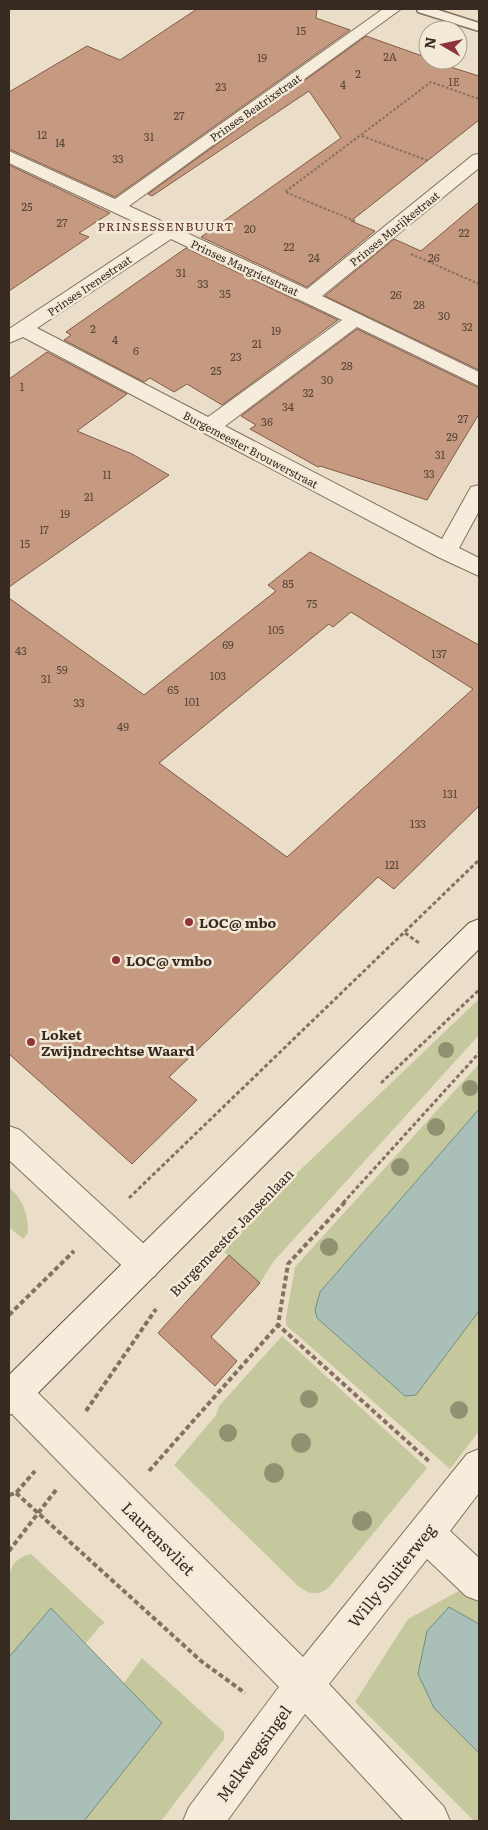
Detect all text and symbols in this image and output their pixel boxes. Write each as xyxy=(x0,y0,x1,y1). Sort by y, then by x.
north arrow xyxy=(418,20,468,70)
house number: 15 xyxy=(296,22,306,38)
text: N xyxy=(418,35,440,50)
house number: 2A xyxy=(383,48,397,64)
house number: 19 xyxy=(257,49,267,65)
house number: 2 xyxy=(355,65,361,81)
street label: Prinses Beatrixstraat xyxy=(206,69,304,145)
house number: 1E xyxy=(448,73,460,89)
house number: 4 xyxy=(340,76,346,92)
house number: 23 xyxy=(215,78,227,94)
house number: 27 xyxy=(173,107,185,123)
house number: 12 xyxy=(37,126,47,142)
house number: 31 xyxy=(144,128,155,144)
house number: 14 xyxy=(55,134,65,150)
house number: 33 xyxy=(112,150,124,166)
street label: Prinses Marijkestraat xyxy=(346,186,443,269)
house number: 25 xyxy=(21,198,33,214)
house number: 27 xyxy=(56,214,68,230)
district label: PRINSESSENBUURT xyxy=(98,217,234,235)
house number: 20 xyxy=(244,220,256,236)
house number: 22 xyxy=(458,224,470,240)
street label: Prinses Margrietstraat xyxy=(189,235,302,299)
house number: 22 xyxy=(283,238,295,254)
house number: 24 xyxy=(308,249,320,265)
house number: 26 xyxy=(428,249,440,265)
street label: Prinses Irenestraat xyxy=(44,251,135,319)
house number: 31 xyxy=(176,264,187,280)
house number: 33 xyxy=(197,275,209,291)
house number: 35 xyxy=(219,285,231,301)
house number: 26 xyxy=(390,286,402,302)
house number: 28 xyxy=(413,296,425,312)
house number: 30 xyxy=(438,307,450,323)
house number: 32 xyxy=(461,318,473,334)
house number: 2 xyxy=(90,320,96,336)
house number: 19 xyxy=(271,322,281,338)
house number: 4 xyxy=(112,331,118,347)
house number: 21 xyxy=(252,335,263,351)
house number: 6 xyxy=(133,342,139,358)
house number: 23 xyxy=(230,348,242,364)
house number: 28 xyxy=(341,357,353,373)
house number: 25 xyxy=(210,362,222,378)
house number: 30 xyxy=(321,371,333,387)
house number: 1 xyxy=(20,378,25,394)
house number: 32 xyxy=(302,384,314,400)
house number: 34 xyxy=(282,398,294,414)
street label: Burgemeester Brouwerstraat xyxy=(181,407,322,492)
house number: 27 xyxy=(457,410,469,426)
house number: 36 xyxy=(261,413,273,429)
house number: 29 xyxy=(446,428,458,444)
house number: 31 xyxy=(435,446,446,462)
house number: 33 xyxy=(423,465,435,481)
house number: 11 xyxy=(103,466,112,482)
house number: 21 xyxy=(84,488,95,504)
house number: 19 xyxy=(60,505,70,521)
house number: 17 xyxy=(39,521,49,537)
house number: 15 xyxy=(20,535,30,551)
house number: 85 xyxy=(282,575,294,591)
house number: 75 xyxy=(307,595,318,611)
house number: 105 xyxy=(268,621,285,637)
house number: 69 xyxy=(222,636,234,652)
house number: 43 xyxy=(15,642,27,658)
house number: 137 xyxy=(431,645,447,661)
house number: 59 xyxy=(56,661,68,677)
house number: 103 xyxy=(210,667,226,683)
house number: 31 xyxy=(41,670,52,686)
house number: 65 xyxy=(167,681,179,697)
house number: 101 xyxy=(184,693,200,709)
house number: 33 xyxy=(73,694,85,710)
house number: 49 xyxy=(117,718,129,734)
house number: 131 xyxy=(443,785,458,801)
house number: 133 xyxy=(410,815,426,831)
house number: 121 xyxy=(385,856,400,872)
place label: LOC@ mbo xyxy=(199,912,277,932)
marker: LOC@ mbo xyxy=(183,916,195,928)
place label: LOC@ vmbo xyxy=(126,950,212,970)
marker: LOC@ vmbo xyxy=(110,954,122,966)
place label: Loket Zwijndrechtse Waard xyxy=(41,1024,195,1060)
marker: Loket Zwijndrechtse Waard xyxy=(25,1036,37,1048)
street label: Burgemeester Jansenlaan xyxy=(164,1164,298,1300)
street label: Laurensvliet xyxy=(117,1496,202,1581)
street label: Willy Sluiterweg xyxy=(342,1518,441,1632)
street label: Melkwegsingel xyxy=(210,1700,296,1806)

